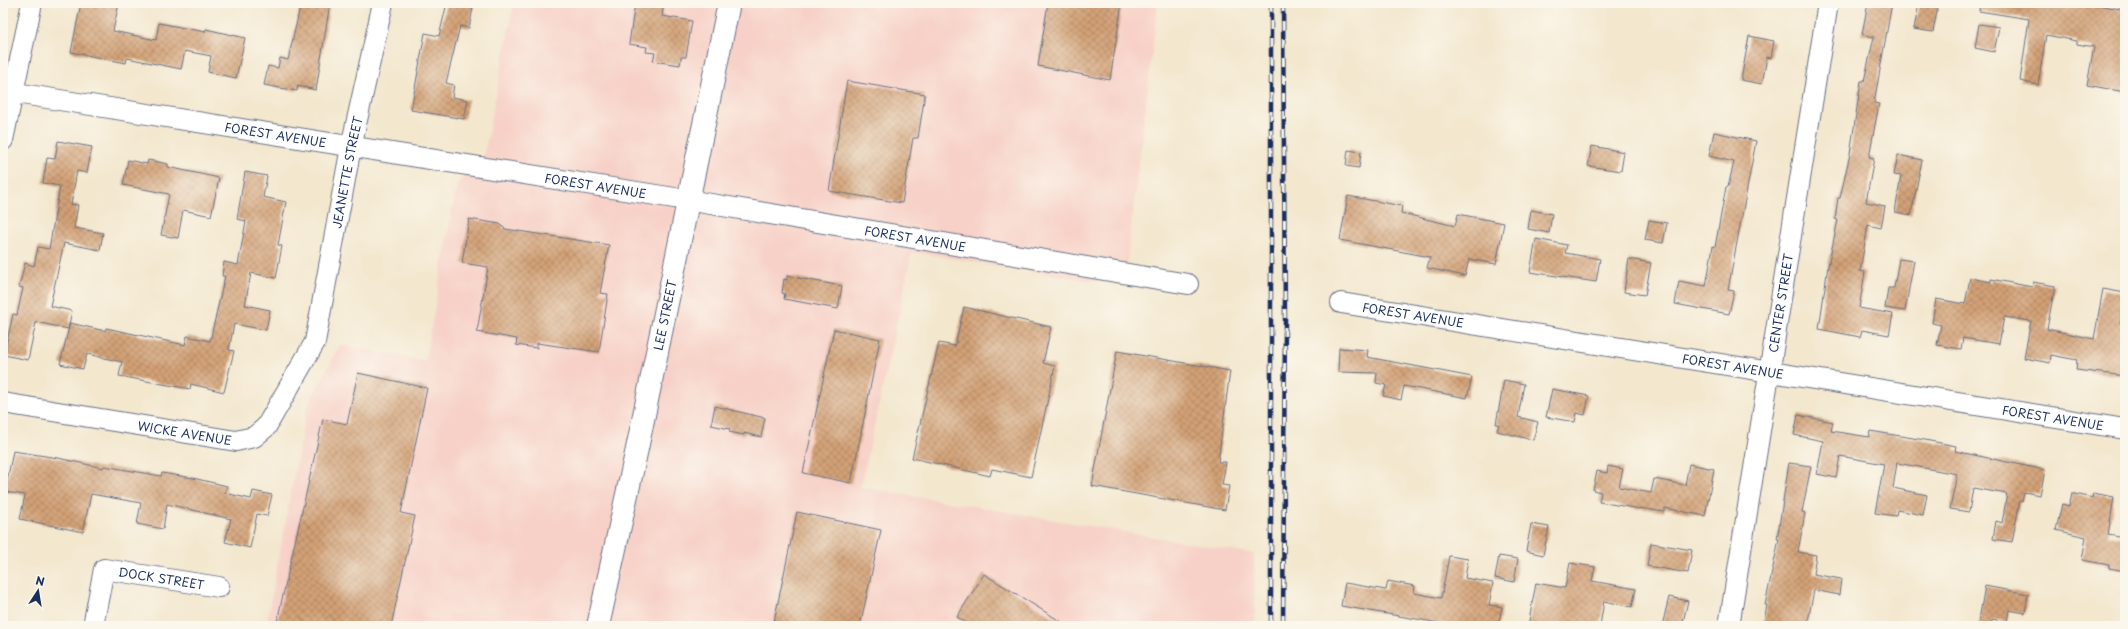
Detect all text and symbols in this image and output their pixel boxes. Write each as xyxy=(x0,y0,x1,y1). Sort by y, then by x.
street label: JEANETTE STREET xyxy=(327,114,367,230)
street label: FOREST AVENUE xyxy=(223,117,328,151)
street label: FOREST AVENUE xyxy=(543,168,648,202)
street label: FOREST AVENUE xyxy=(863,221,967,256)
street label: CENTER STREET xyxy=(1764,251,1797,354)
street label: LEE STREET xyxy=(649,277,681,352)
street label: FOREST AVENUE xyxy=(1361,298,1465,332)
street label: FOREST AVENUE xyxy=(1681,349,1785,383)
street label: FOREST AVENUE xyxy=(2001,400,2105,434)
street label: WICKE AVENUE xyxy=(136,416,233,449)
street label: DOCK STREET xyxy=(117,562,206,594)
north arrow xyxy=(18,571,58,611)
text: N xyxy=(34,572,46,590)

